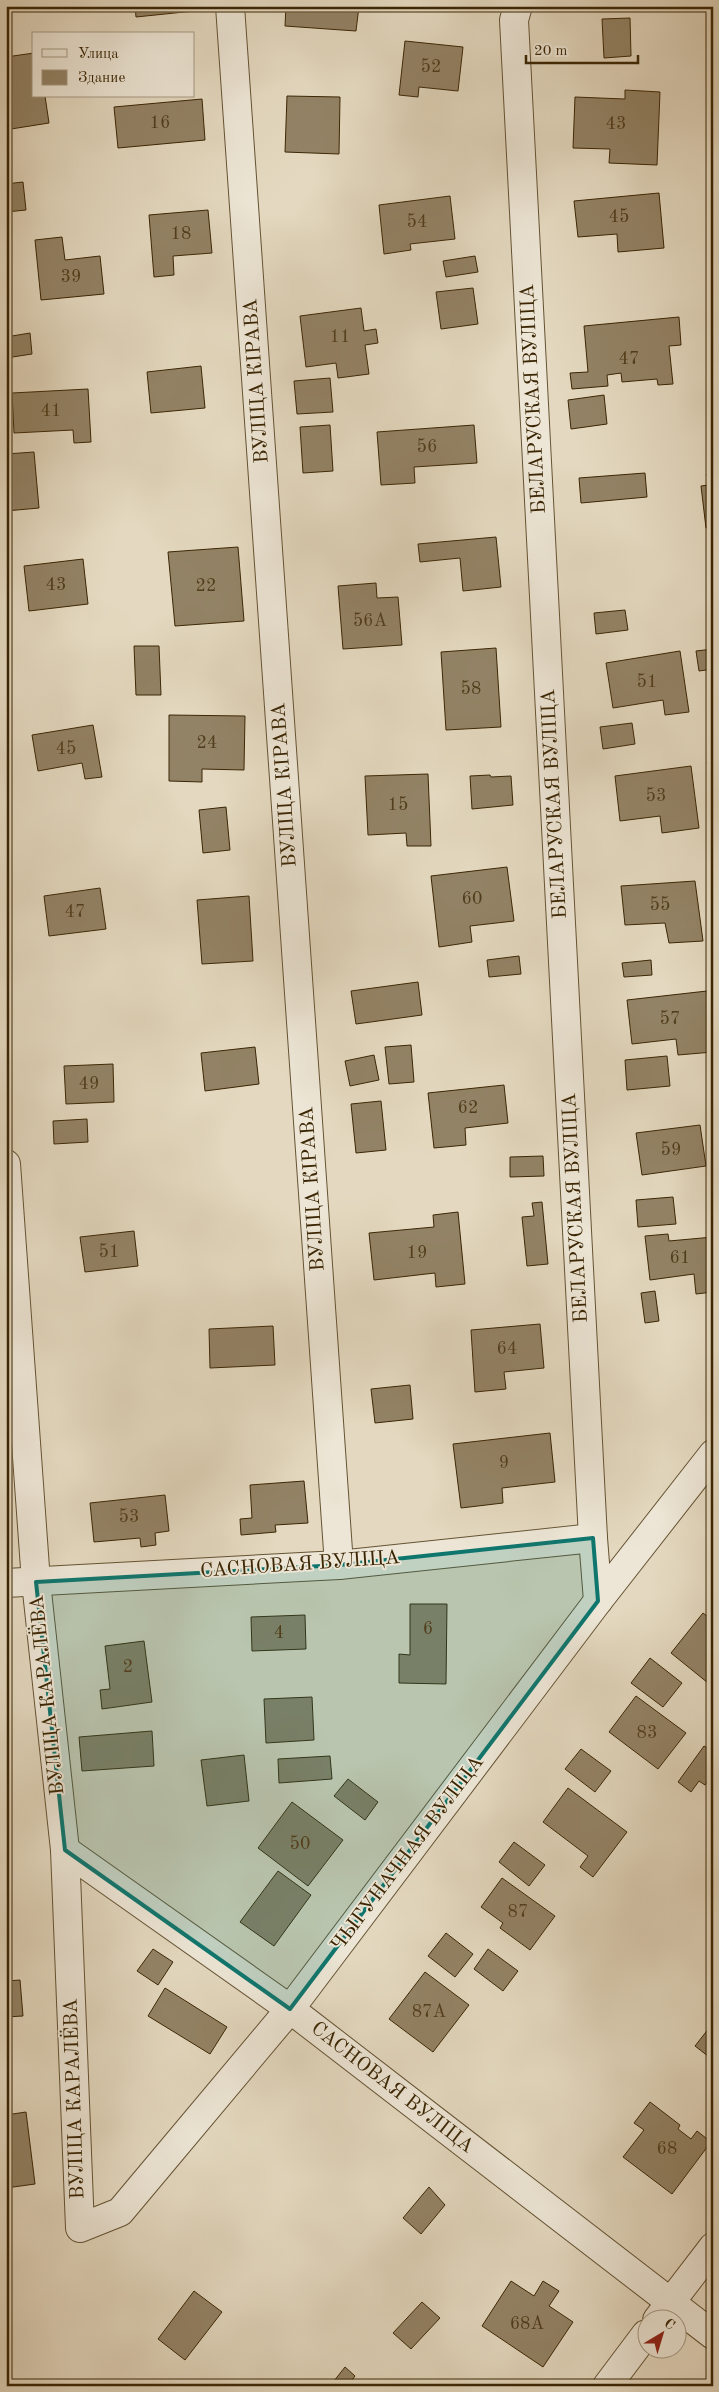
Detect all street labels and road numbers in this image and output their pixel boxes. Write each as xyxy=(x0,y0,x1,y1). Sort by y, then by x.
street label: БЕЛАРУСКАЯ ВУЛІЦА xyxy=(518,283,550,515)
street label: ВУЛІЦА КІРАВА xyxy=(241,298,273,464)
street label: БЕЛАРУСКАЯ ВУЛІЦА xyxy=(539,688,571,920)
street label: ВУЛІЦА КІРАВА xyxy=(269,702,301,868)
street label: БЕЛАРУСКАЯ ВУЛІЦА xyxy=(560,1092,592,1324)
street label: ВУЛІЦА КІРАВА xyxy=(297,1106,329,1272)
street label: САСНОВАЯ ВУЛІЦА xyxy=(199,1548,401,1582)
street label: ВУЛІЦА КАРАЛЁВА xyxy=(26,1594,68,1796)
street label: ЧЫГУНАЧНАЯ ВУЛІЦА xyxy=(328,1753,488,1955)
street label: ВУЛІЦА КАРАЛЁВА xyxy=(59,1998,89,2200)
street label: САСНОВАЯ ВУЛІЦА xyxy=(307,2018,477,2158)

